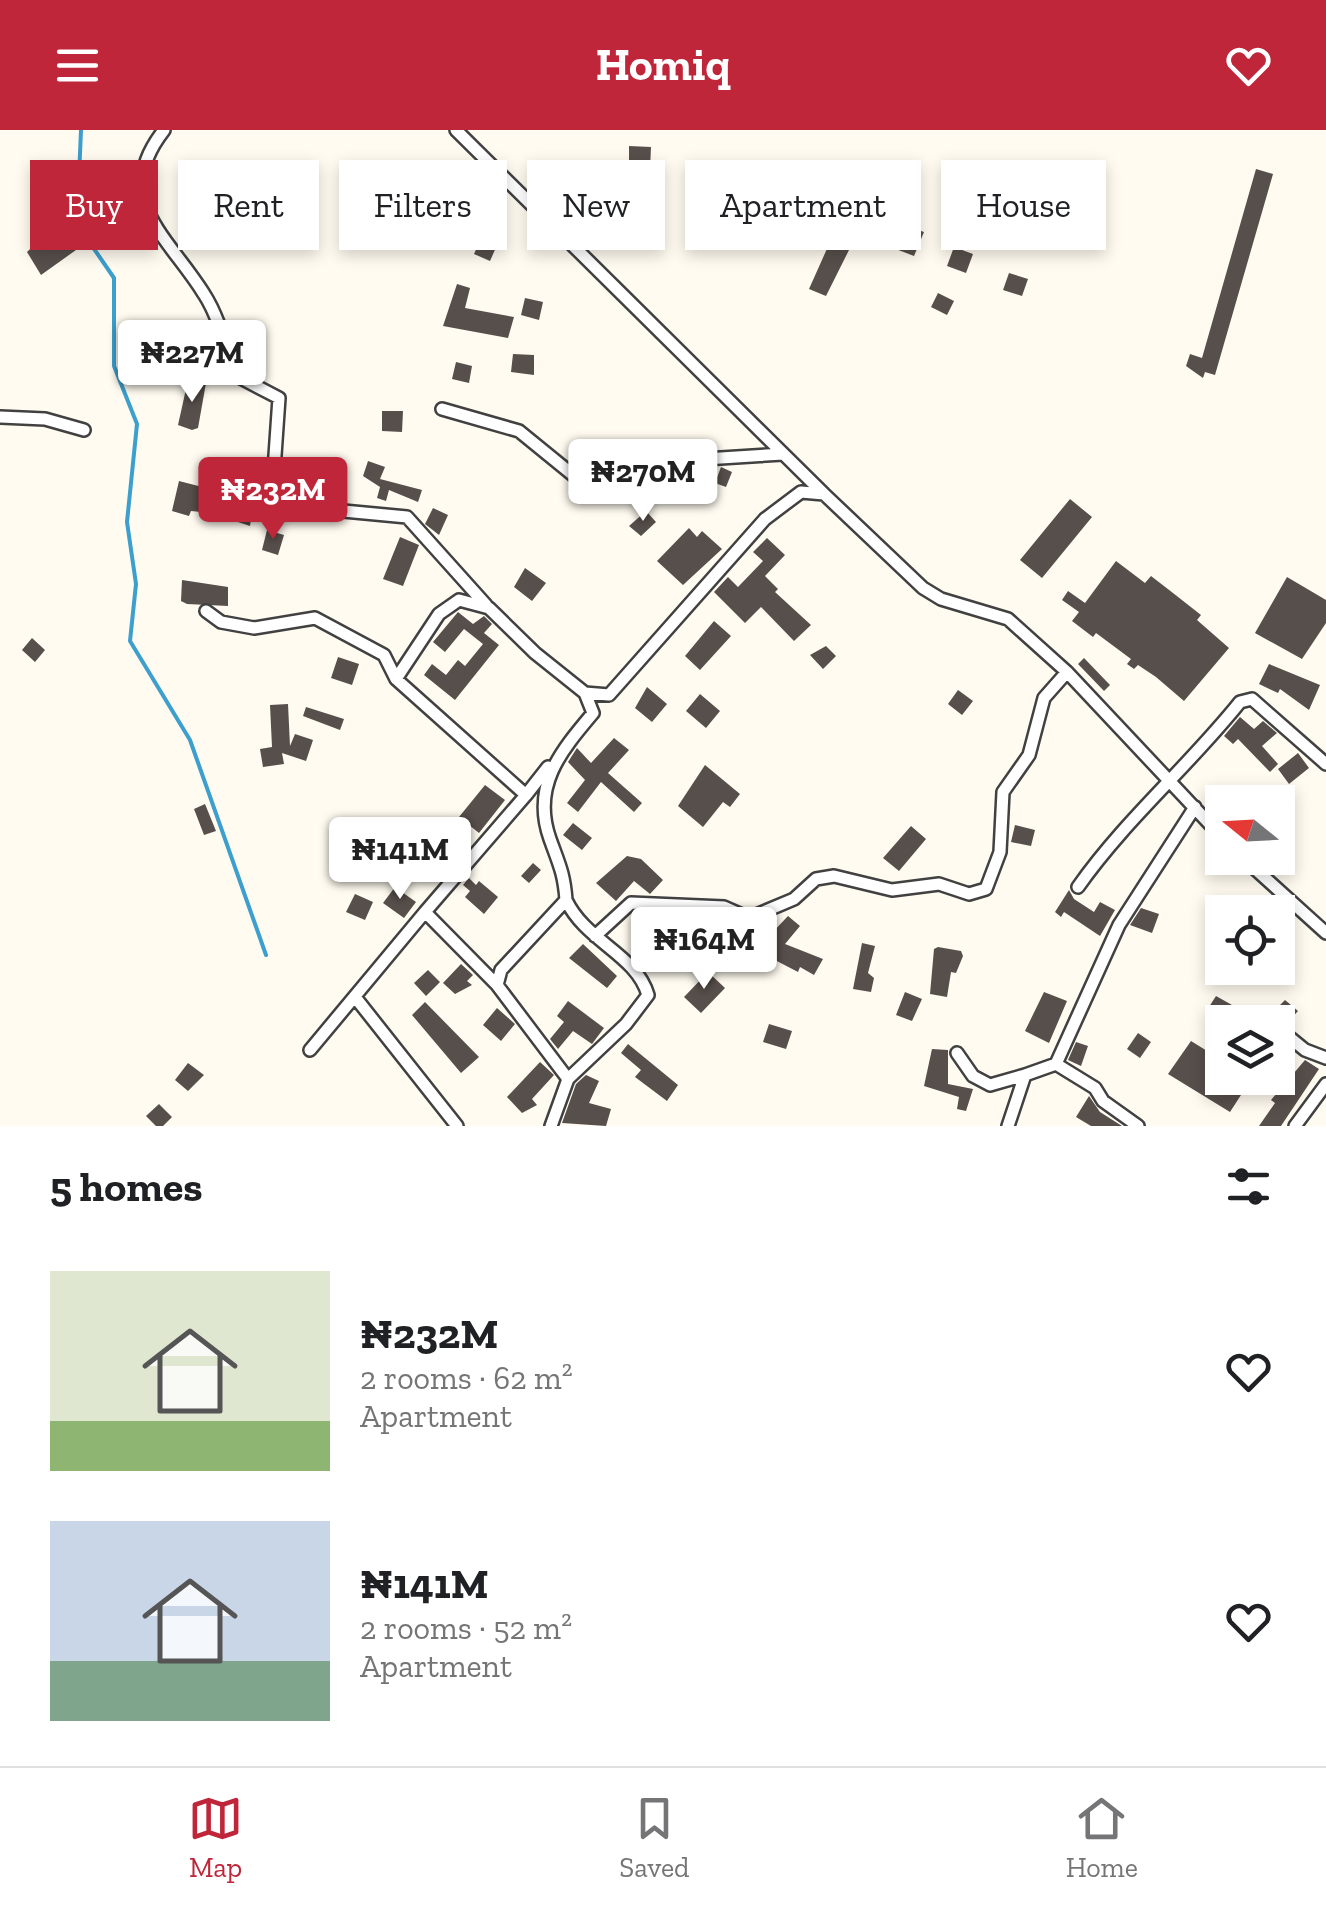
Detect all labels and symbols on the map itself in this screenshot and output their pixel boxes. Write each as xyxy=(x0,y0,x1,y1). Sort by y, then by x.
pin: ₦227M xyxy=(122,320,262,405)
pin: ₦270M xyxy=(573,439,713,524)
pin: ₦232M xyxy=(203,457,343,542)
north arrow xyxy=(1205,785,1295,875)
pin: ₦141M xyxy=(330,817,470,902)
pin: ₦164M xyxy=(634,907,774,992)

